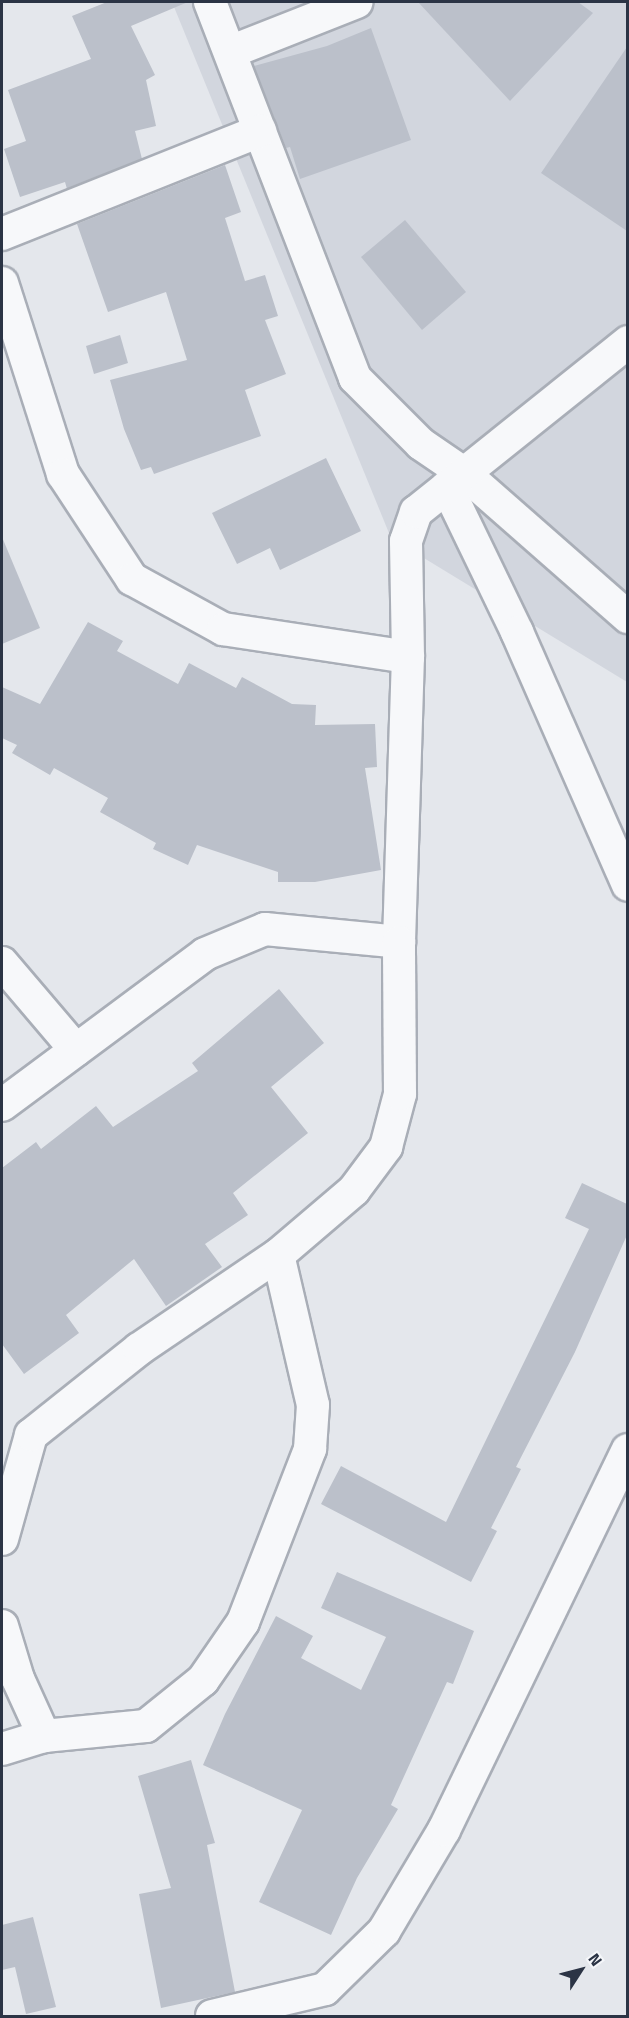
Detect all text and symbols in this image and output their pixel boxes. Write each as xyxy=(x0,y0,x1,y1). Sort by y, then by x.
north arrow xyxy=(551,1940,611,2000)
text: N xyxy=(583,1948,609,1971)

